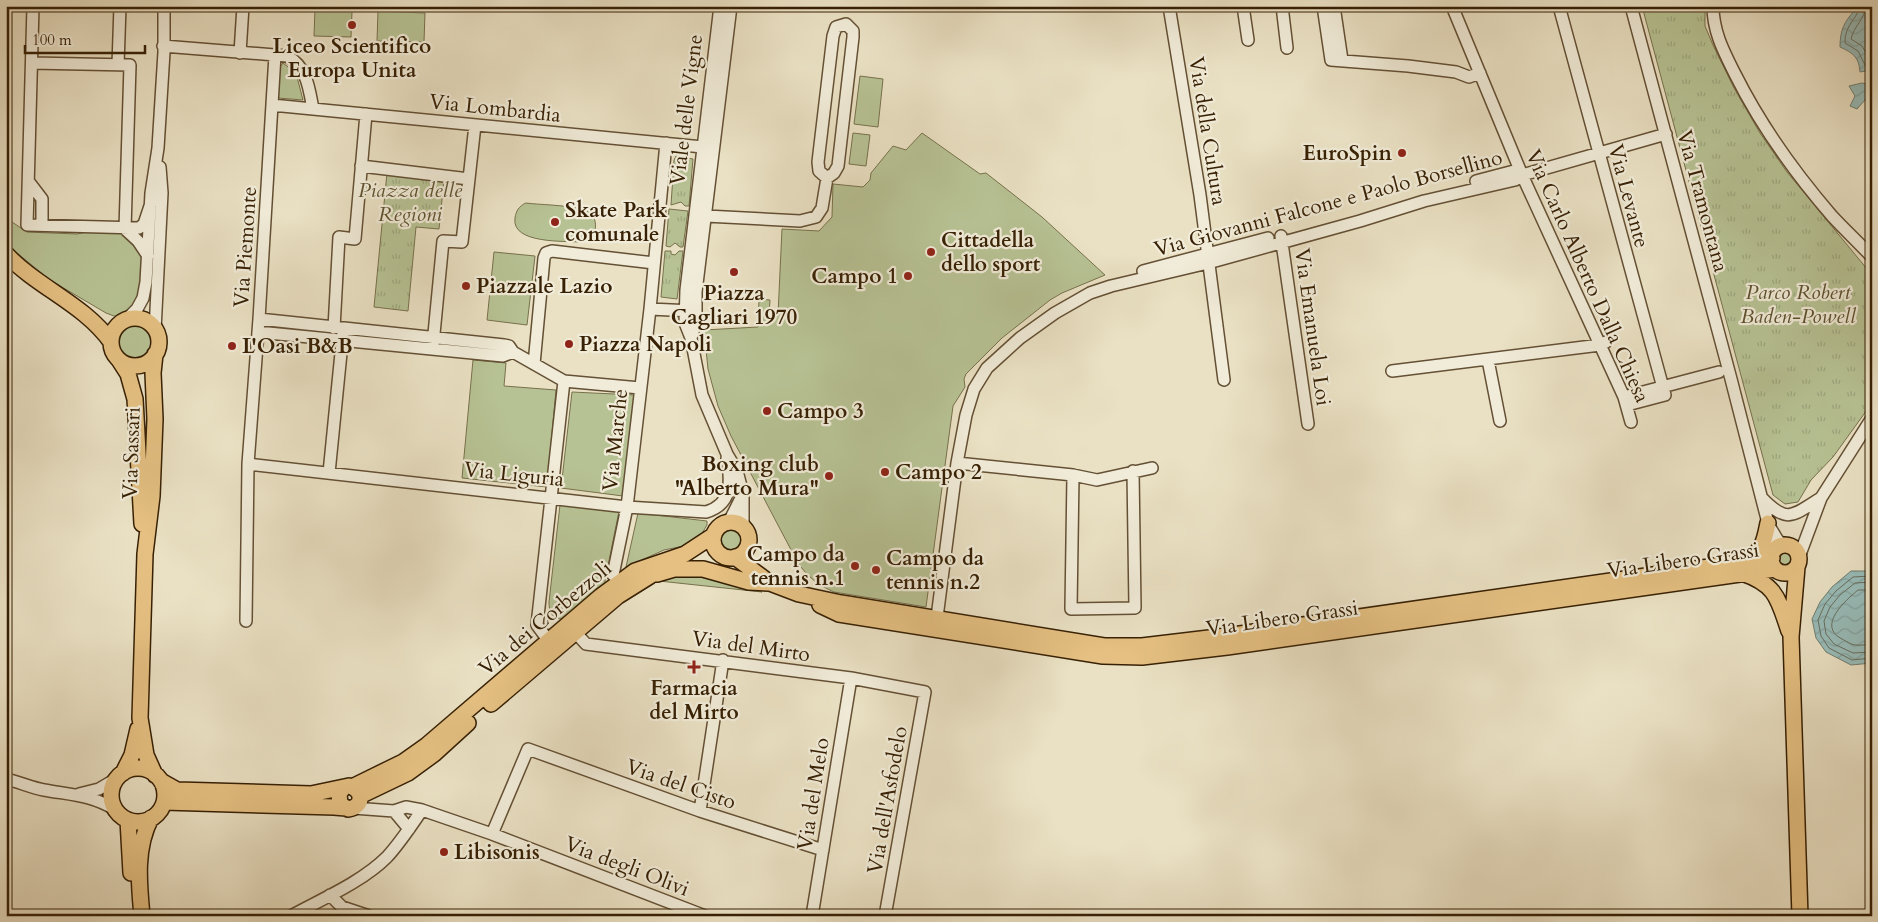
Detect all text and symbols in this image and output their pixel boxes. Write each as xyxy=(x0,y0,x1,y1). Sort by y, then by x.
marker: Liceo Scientifico Europa Unita xyxy=(346,19,358,31)
scale bar xyxy=(25,22,145,54)
text: 100 m xyxy=(32,30,72,50)
place label: Liceo Scientifico Europa Unita xyxy=(273,32,431,85)
street label: Viale delle Vigne xyxy=(663,33,710,187)
street label: Via della Cultura xyxy=(1181,55,1234,207)
street label: Via Lombardia xyxy=(428,87,562,130)
street label: Via Tramontana xyxy=(1670,127,1735,275)
place label: EuroSpin xyxy=(1302,139,1392,168)
street label: Via Levante xyxy=(1601,141,1656,251)
street label: Via Giovanni Falcone e Paolo Borsellino xyxy=(1151,143,1506,264)
street label: Via Carlo Alberto Dalla Chiesa xyxy=(1519,145,1657,407)
marker: EuroSpin xyxy=(1396,147,1408,159)
park label: Piazza delle Regioni xyxy=(358,176,463,229)
street label: Via Piemonte xyxy=(227,186,264,308)
place label: Skate Park comunale xyxy=(565,196,667,249)
marker: Skate Park comunale xyxy=(549,216,561,228)
place label: Cittadella dello sport xyxy=(941,226,1041,279)
marker: Cittadella dello sport xyxy=(925,246,937,258)
street label: Via Emanuela Loi xyxy=(1287,246,1338,408)
place label: Campo 1 xyxy=(811,262,898,291)
marker: Piazza Cagliari 1970 xyxy=(728,266,740,278)
marker: Campo 1 xyxy=(902,270,914,282)
place label: Piazzale Lazio xyxy=(476,272,613,301)
park label: Parco Robert Baden-Powell xyxy=(1740,278,1857,331)
place label: Piazza Cagliari 1970 xyxy=(671,279,797,332)
marker: Piazzale Lazio xyxy=(460,280,472,292)
place label: Piazza Napoli xyxy=(579,330,712,359)
place label: L'Oasi B&B xyxy=(242,332,353,361)
marker: Piazza Napoli xyxy=(563,338,575,350)
marker: L'Oasi B&B xyxy=(226,340,238,352)
street label: Via Marche xyxy=(596,387,635,493)
place label: Campo 3 xyxy=(777,397,864,426)
marker: Campo 3 xyxy=(761,405,773,417)
street label: Via Sassari xyxy=(115,406,148,500)
place label: Boxing club "Alberto Mura" xyxy=(675,450,819,503)
street label: Via Liguria xyxy=(462,455,565,494)
place label: Campo 2 xyxy=(895,458,982,487)
marker: Campo 2 xyxy=(879,466,891,478)
marker: Boxing club "Alberto Mura" xyxy=(823,470,835,482)
street label: Via Libero Grassi xyxy=(1605,535,1761,586)
place label: Campo da tennis n.1 xyxy=(747,540,846,593)
place label: Campo da tennis n.2 xyxy=(886,544,985,597)
street label: Via dei Corbezzoli xyxy=(473,554,618,683)
marker: Campo da tennis n.1 xyxy=(849,560,861,572)
marker: Campo da tennis n.2 xyxy=(870,564,882,576)
street label: Via Libero Grassi xyxy=(1204,593,1360,644)
street label: Via del Mirto xyxy=(690,624,812,669)
marker: Farmacia del Mirto xyxy=(688,661,700,673)
place label: Farmacia del Mirto xyxy=(649,674,739,727)
street label: Via dell'Asfodelo xyxy=(860,724,915,876)
street label: Via del Melo xyxy=(790,736,837,853)
street label: Via del Cisto xyxy=(622,752,740,817)
street label: Via degli Olivi xyxy=(560,829,693,904)
place label: Libisonis xyxy=(454,838,540,867)
marker: Libisonis xyxy=(438,846,450,858)

